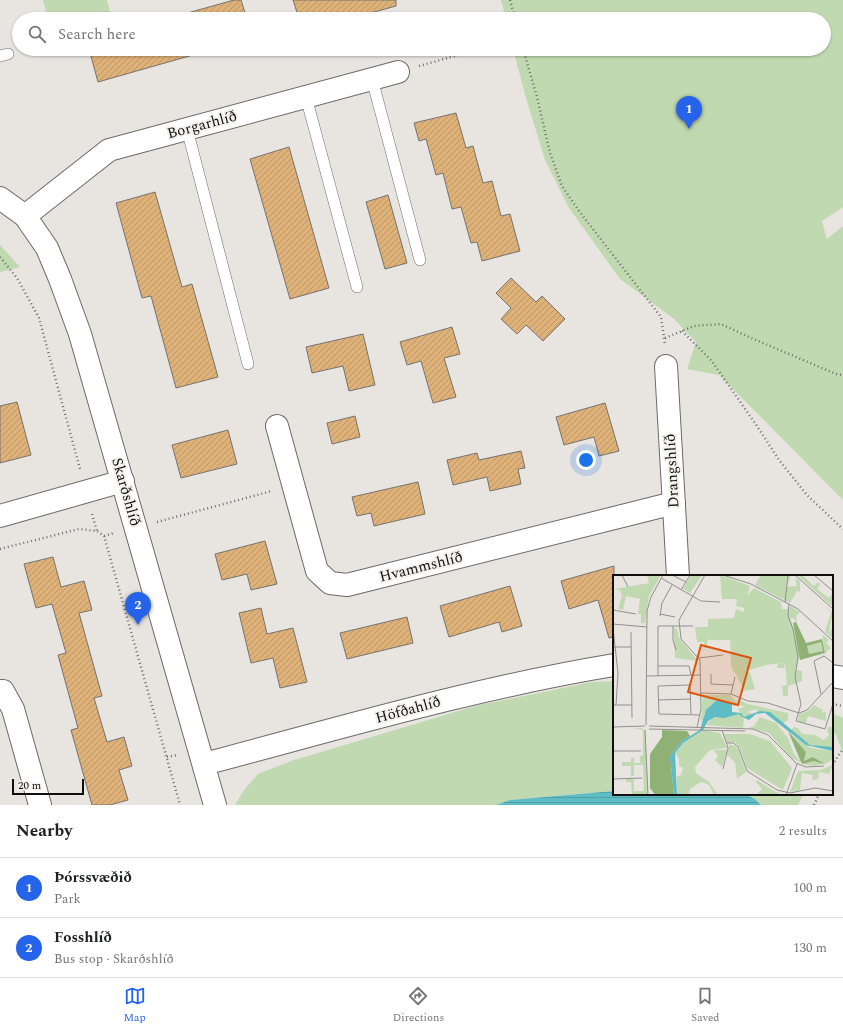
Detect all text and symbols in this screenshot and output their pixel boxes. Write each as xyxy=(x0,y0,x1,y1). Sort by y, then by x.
search box xyxy=(12,12,831,56)
icon: search xyxy=(26,23,48,45)
text: Search here xyxy=(58,23,136,46)
pin: 1 xyxy=(676,96,702,129)
street label: Borgarhlíð xyxy=(165,105,239,145)
street label: Drangshlíð xyxy=(659,433,685,509)
your location xyxy=(576,450,596,470)
street label: Skarðshlíð xyxy=(105,455,147,529)
street label: Hvammshlíð xyxy=(377,546,465,588)
inset map xyxy=(613,575,833,795)
pin: 2 xyxy=(125,592,151,625)
street label: Höfðahlíð xyxy=(373,690,443,730)
scale bar xyxy=(12,777,84,796)
text: 20 m xyxy=(18,777,41,794)
text: Nearby xyxy=(16,818,72,844)
text: 2 results xyxy=(779,821,827,841)
text: Þórssvæðið xyxy=(54,866,132,889)
text: 1 xyxy=(25,878,33,898)
text: 100 m xyxy=(793,878,827,898)
text: Park xyxy=(54,889,81,909)
text: Fosshlíð xyxy=(54,926,112,949)
text: 2 xyxy=(25,938,33,958)
text: 130 m xyxy=(793,938,827,958)
text: Bus stop · Skarðshlíð xyxy=(54,949,174,969)
tab: Map xyxy=(124,985,146,1026)
tab: Directions xyxy=(393,985,444,1026)
tab: Saved xyxy=(691,985,719,1026)

